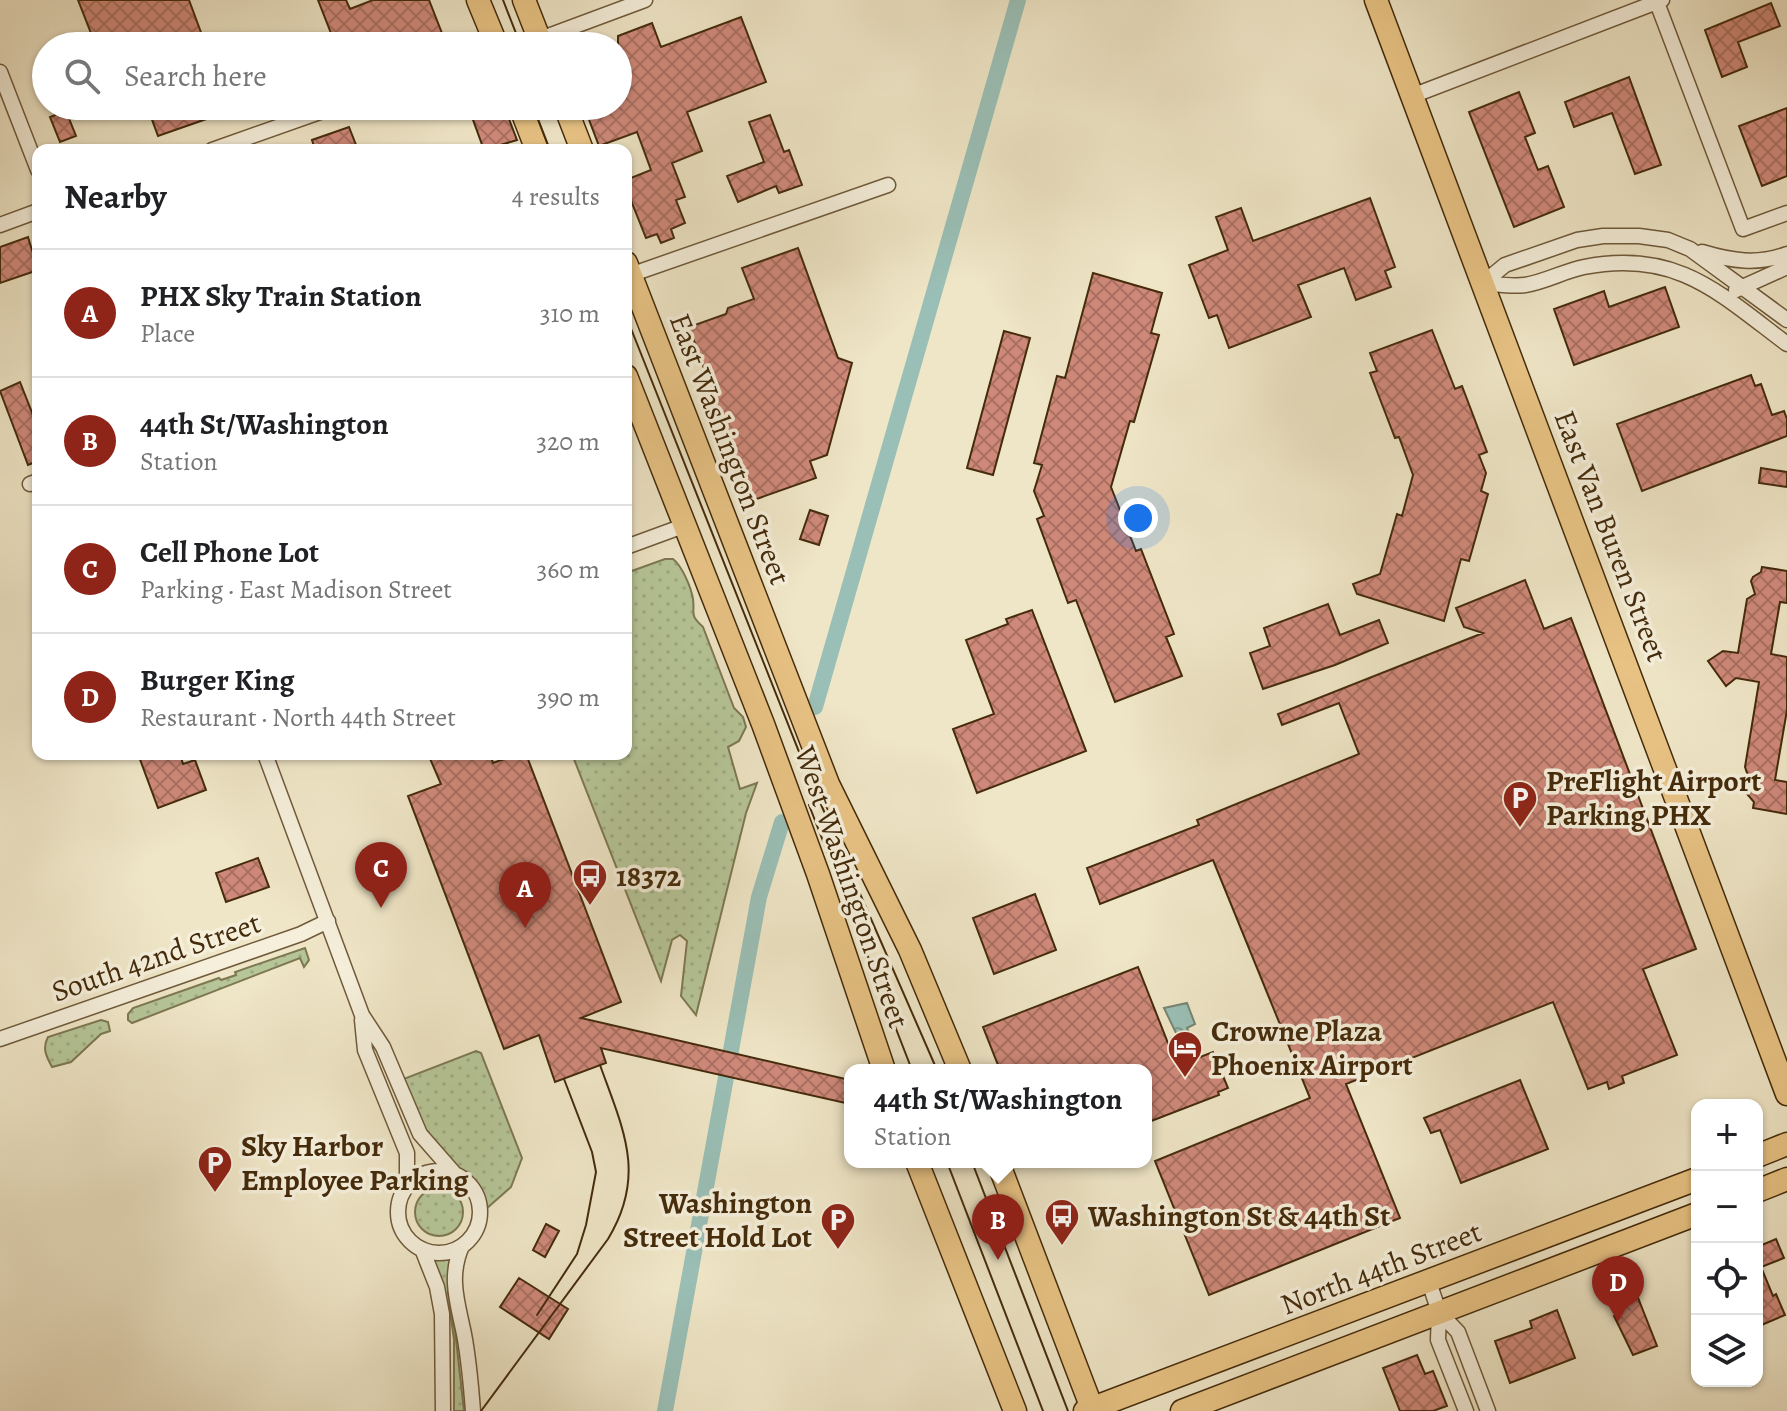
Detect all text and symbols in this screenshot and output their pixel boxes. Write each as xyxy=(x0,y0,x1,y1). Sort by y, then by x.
search box xyxy=(32,32,632,120)
icon: search xyxy=(60,54,104,98)
text: Search here xyxy=(124,56,267,96)
text: Nearby xyxy=(64,173,167,220)
text: 4 results xyxy=(512,179,600,214)
text: PHX Sky Train Station xyxy=(140,276,422,316)
text: A xyxy=(82,296,98,331)
text: 310 m xyxy=(540,296,600,331)
street label: East Washington Street xyxy=(660,308,800,590)
text: Place xyxy=(140,316,195,351)
text: 44th St/Washington xyxy=(140,404,389,444)
street label: East Van Buren Street xyxy=(1545,405,1677,668)
text: B xyxy=(82,424,98,459)
text: 320 m xyxy=(536,424,600,459)
text: Station xyxy=(140,444,218,479)
your location xyxy=(1118,498,1158,538)
text: Cell Phone Lot xyxy=(140,532,319,572)
text: C xyxy=(82,552,98,587)
text: 360 m xyxy=(537,552,600,587)
text: Parking · East Madison Street xyxy=(140,572,452,607)
text: Burger King xyxy=(140,660,295,700)
text: D xyxy=(81,680,99,715)
text: 390 m xyxy=(537,680,600,715)
text: Restaurant · North 44th Street xyxy=(140,700,456,735)
street label: West Washington Street xyxy=(785,740,919,1033)
place label: PreFlight Airport Parking PHX xyxy=(1546,761,1761,835)
parking icon: PreFlight Airport Parking PHX xyxy=(1501,779,1539,829)
pin: C xyxy=(355,842,407,908)
place label: 18372 xyxy=(616,856,682,896)
bus stop icon: 18372 xyxy=(571,857,609,907)
pin: A xyxy=(499,862,551,928)
street label: South 42nd Street xyxy=(46,903,266,1011)
place label: Crowne Plaza Phoenix Airport xyxy=(1211,1011,1413,1085)
hotel icon: Crowne Plaza Phoenix Airport xyxy=(1166,1029,1204,1079)
popup xyxy=(844,1064,1152,1168)
text: 44th St/Washington xyxy=(874,1079,1122,1119)
map controls xyxy=(1691,1099,1763,1387)
button: + xyxy=(1691,1099,1763,1171)
text: Station xyxy=(874,1119,951,1154)
place label: Sky Harbor Employee Parking xyxy=(241,1126,469,1200)
parking icon: Sky Harbor Employee Parking xyxy=(196,1144,234,1194)
button: − xyxy=(1691,1171,1763,1243)
place label: Washington Street Hold Lot xyxy=(623,1183,812,1257)
pin: B xyxy=(972,1194,1024,1260)
place label: Washington St & 44th St xyxy=(1087,1196,1390,1236)
bus stop icon: Washington St & 44th St xyxy=(1043,1197,1081,1247)
parking icon: Washington Street Hold Lot xyxy=(819,1201,857,1251)
street label: North 44th Street xyxy=(1275,1211,1487,1325)
button: locate xyxy=(1691,1243,1763,1315)
pin: D xyxy=(1592,1256,1644,1322)
button: layers xyxy=(1691,1315,1763,1387)

